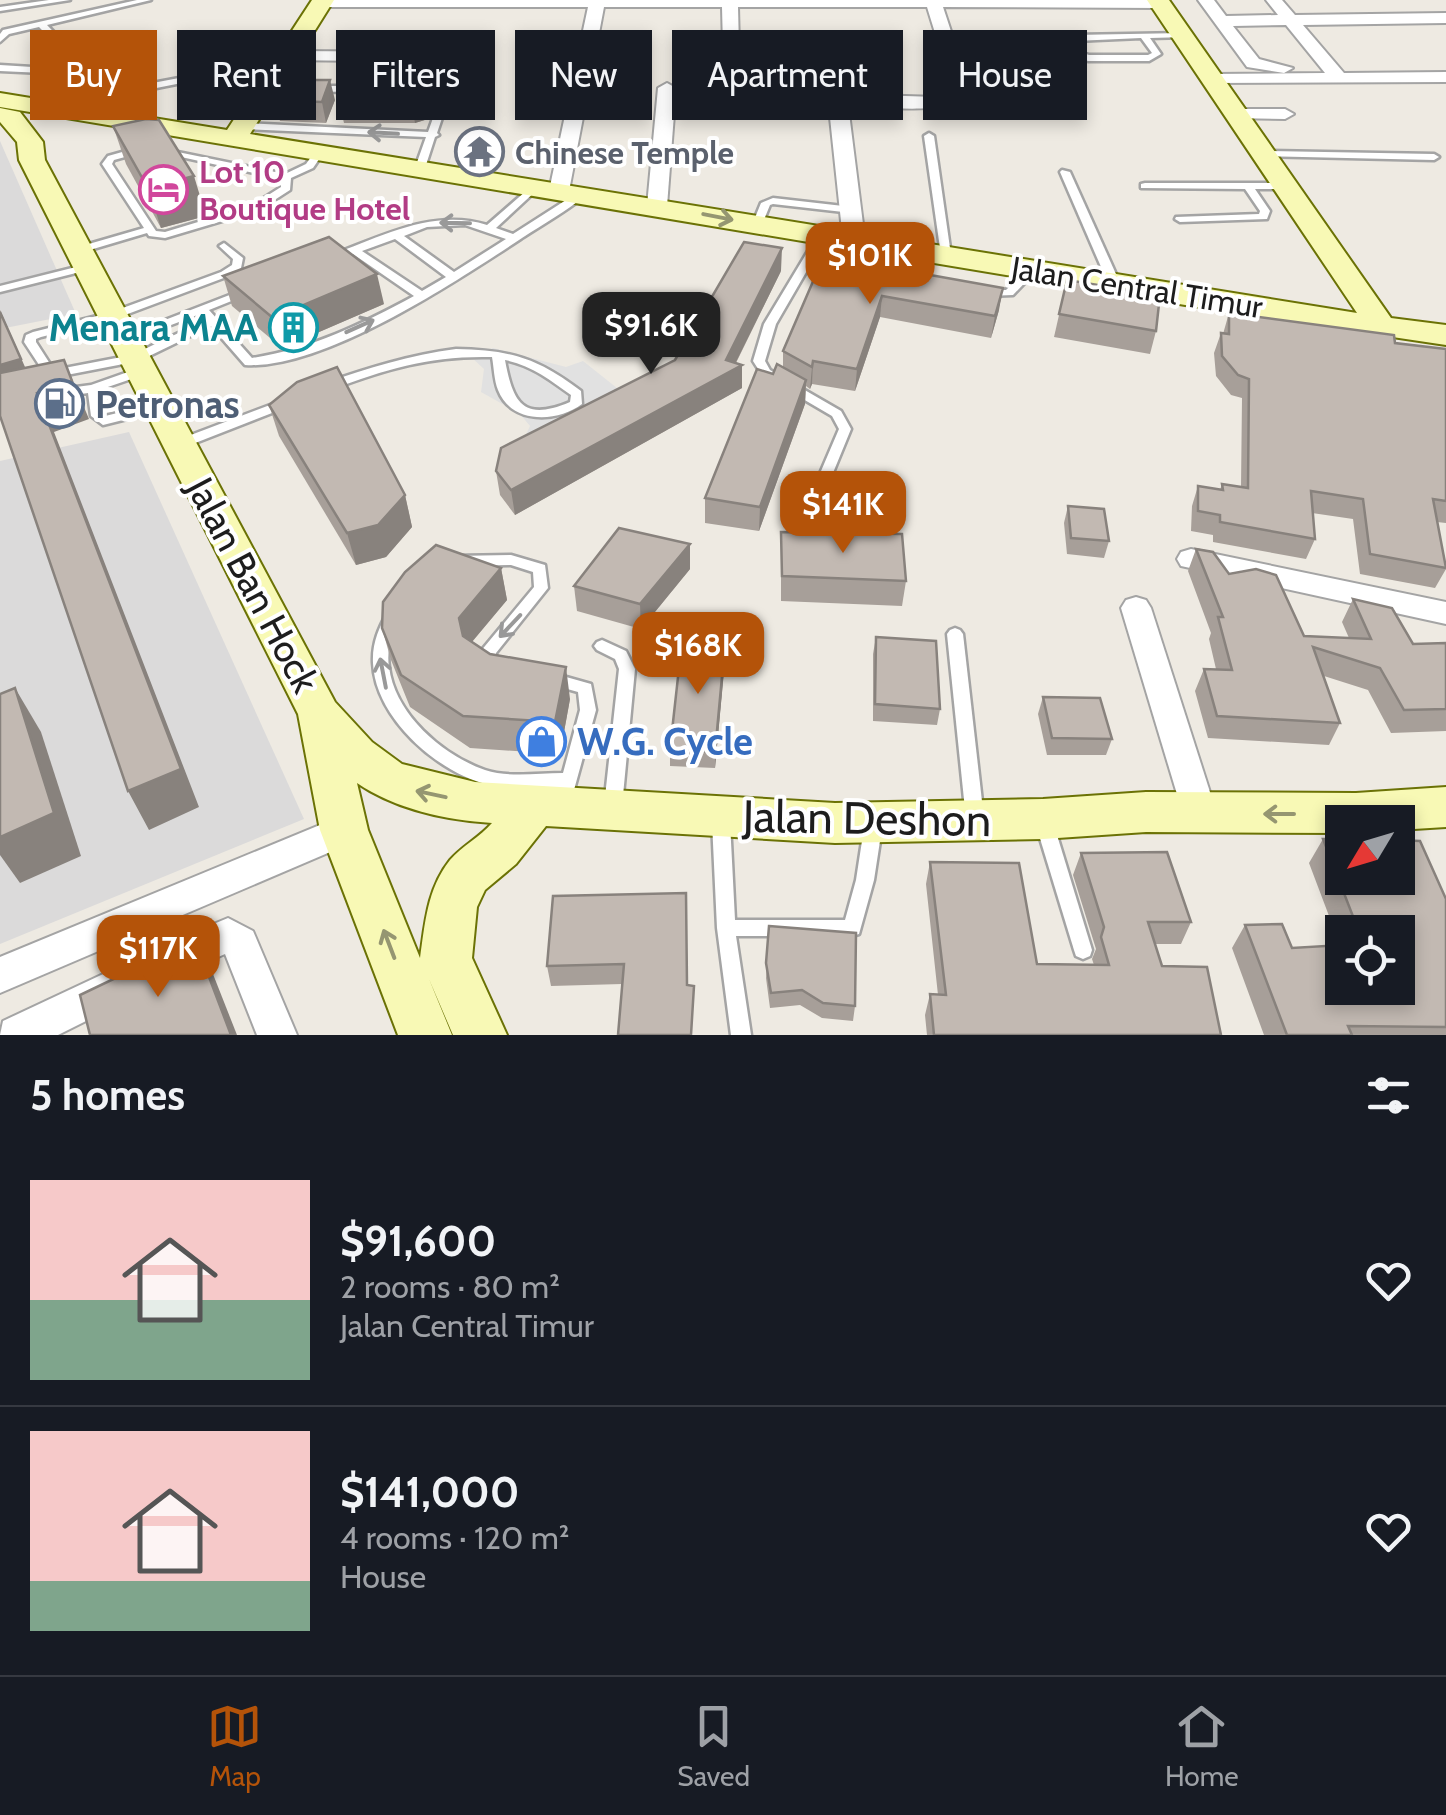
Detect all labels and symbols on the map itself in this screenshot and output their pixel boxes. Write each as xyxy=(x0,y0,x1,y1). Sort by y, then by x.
one-way arrow xyxy=(368,123,400,142)
temple icon: Chinese Temple xyxy=(454,126,506,178)
place label: Chinese Temple xyxy=(515,133,734,172)
place label: Lot 10 Boutique Hotel xyxy=(199,152,410,228)
hotel icon: Lot 10 Boutique Hotel xyxy=(138,163,190,215)
one-way arrow xyxy=(701,209,733,228)
one-way arrow xyxy=(439,214,472,233)
pin: $101K xyxy=(800,222,940,307)
street label: Jalan Central Timur xyxy=(1008,248,1266,326)
pin: $91.6K xyxy=(570,292,732,377)
building icon: Menara MAA xyxy=(267,301,319,353)
place label: Menara MAA xyxy=(48,304,258,351)
one-way arrow xyxy=(344,316,374,334)
fuel station icon: Petronas xyxy=(34,378,86,430)
place label: Petronas xyxy=(95,381,240,428)
street label: Jalan Ban Hock xyxy=(176,469,329,701)
pin: $141K xyxy=(773,471,913,556)
pin: $168K xyxy=(628,612,768,697)
one-way arrow xyxy=(498,613,522,637)
one-way arrow xyxy=(373,657,392,690)
shop icon: W.G. Cycle xyxy=(516,715,568,767)
place label: W.G. Cycle xyxy=(577,718,753,765)
one-way arrow xyxy=(415,783,447,802)
street label: Jalan Deshon xyxy=(741,789,992,847)
one-way arrow xyxy=(1263,804,1295,823)
north arrow xyxy=(1325,805,1415,895)
pin: $117K xyxy=(88,915,228,1000)
one-way arrow xyxy=(379,930,397,961)

